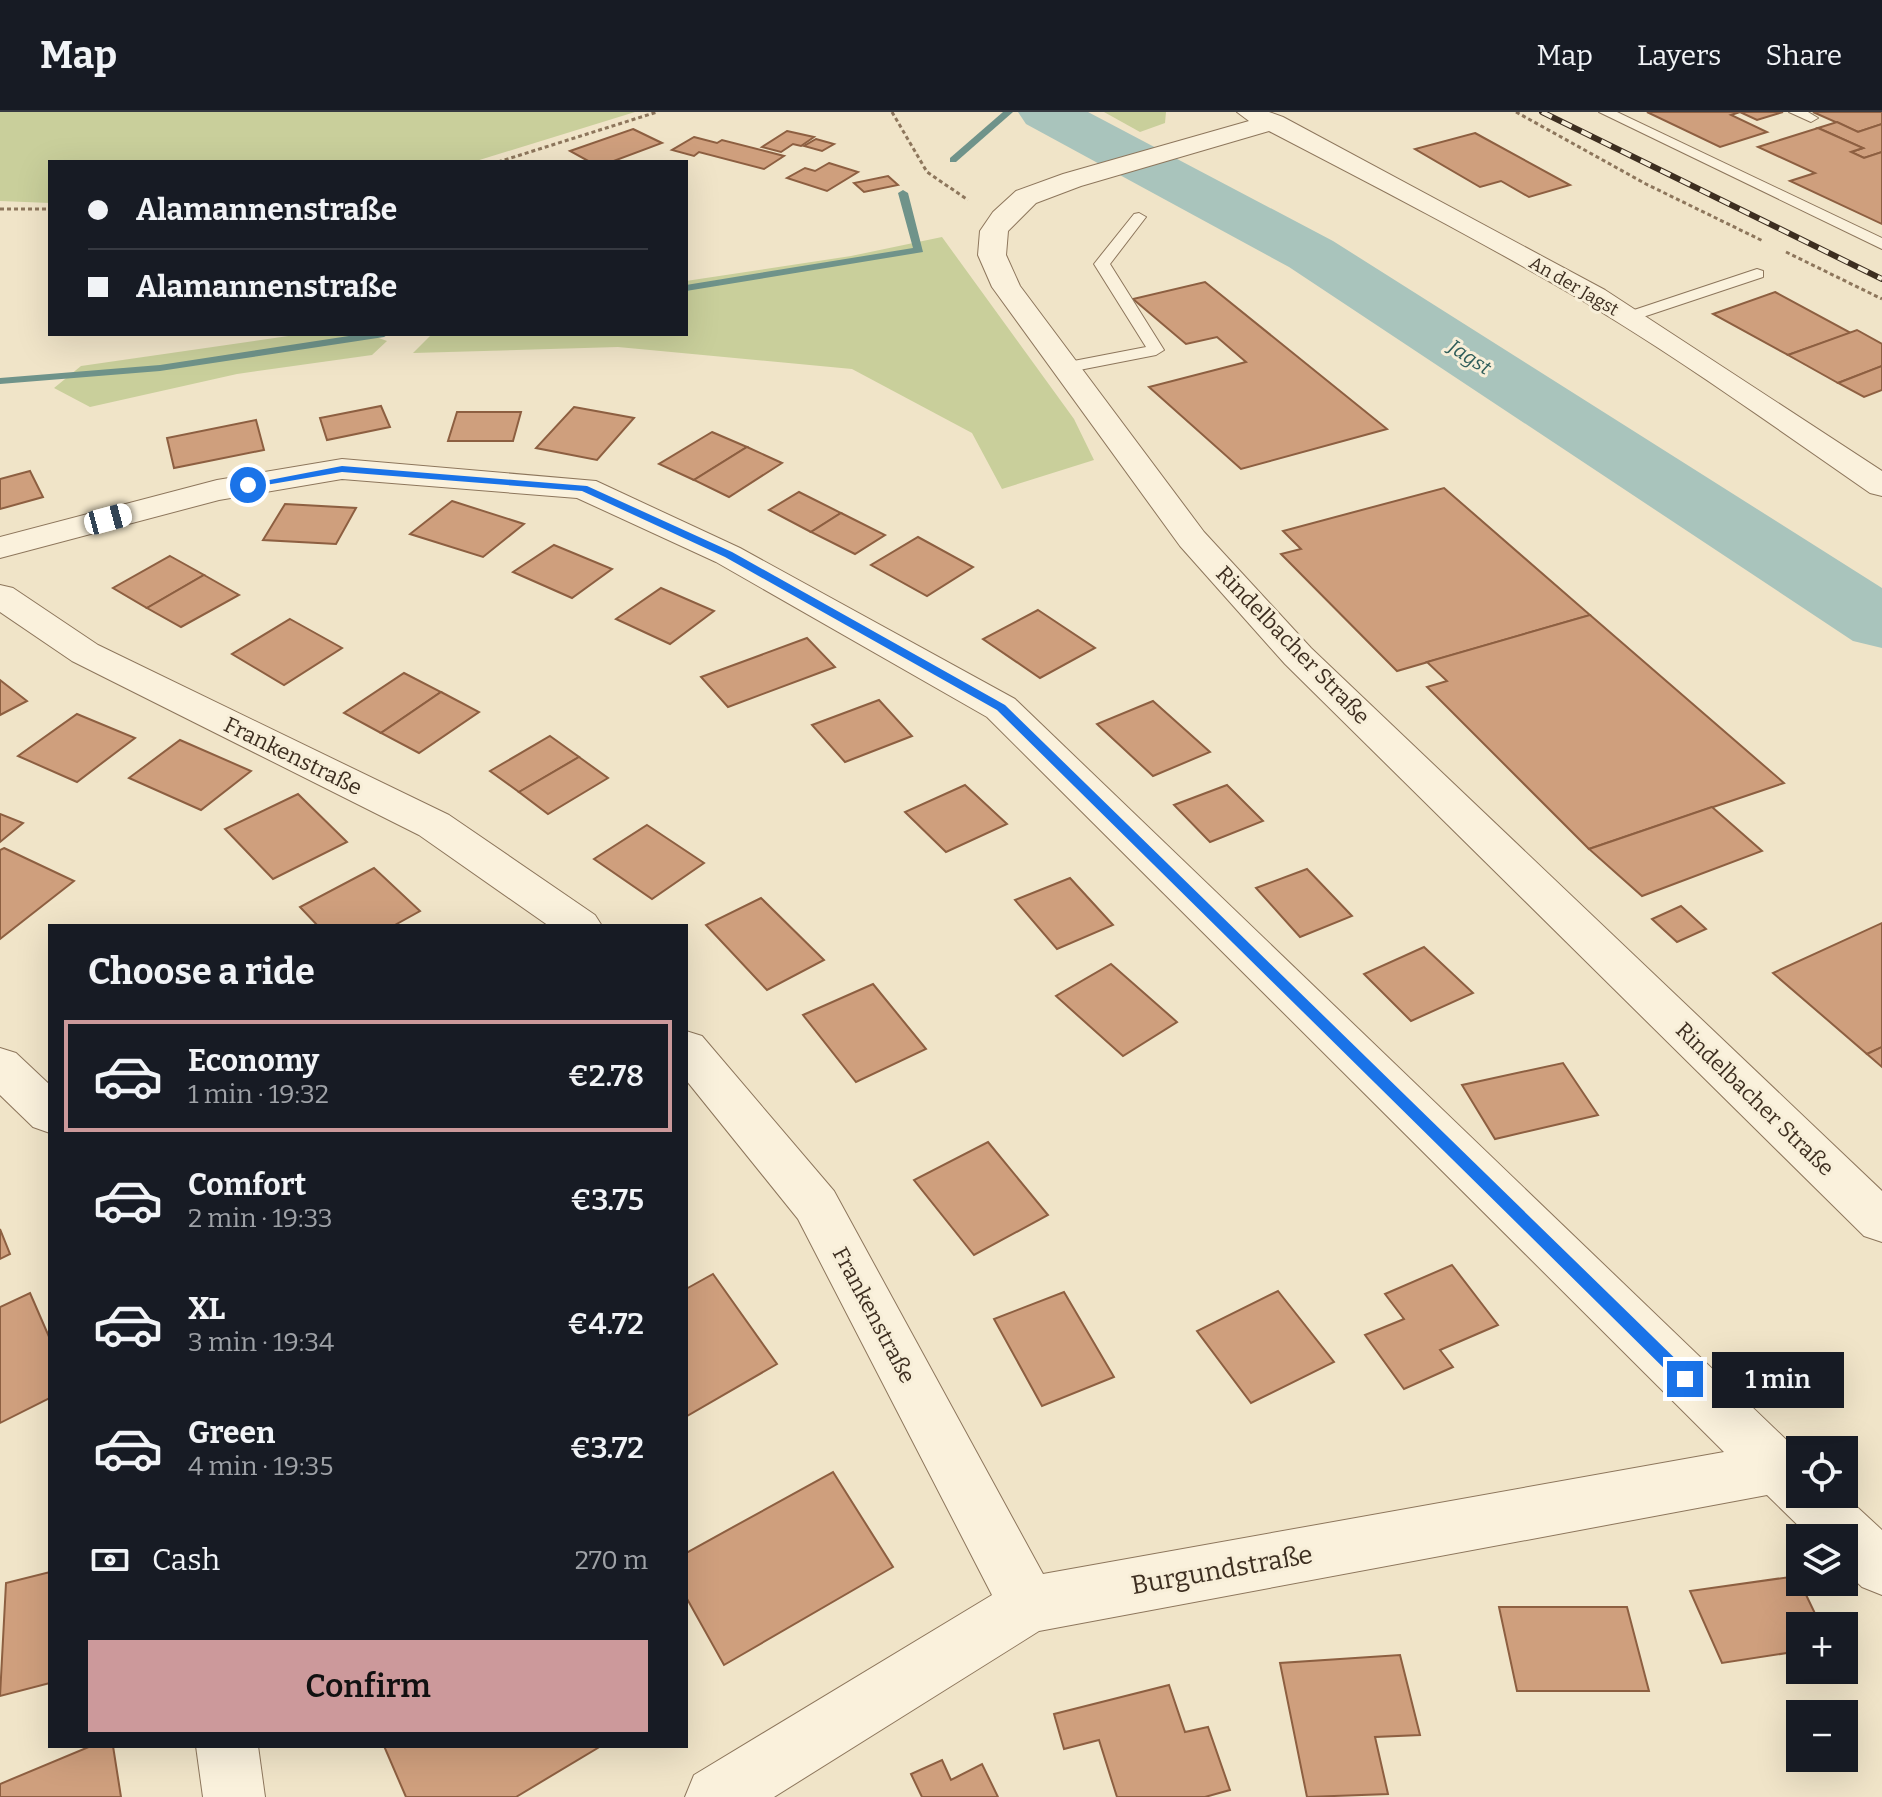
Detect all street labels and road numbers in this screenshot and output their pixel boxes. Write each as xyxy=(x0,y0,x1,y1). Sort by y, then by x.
street label: An der Jagst xyxy=(1525,252,1623,321)
street label: Rindelbacher Straße xyxy=(1210,560,1376,730)
street label: Frankenstraße xyxy=(220,711,366,801)
street label: Rindelbacher Straße xyxy=(1670,1016,1840,1182)
street label: Frankenstraße xyxy=(827,1242,921,1388)
street label: Burgundstraße xyxy=(1129,1539,1315,1601)

